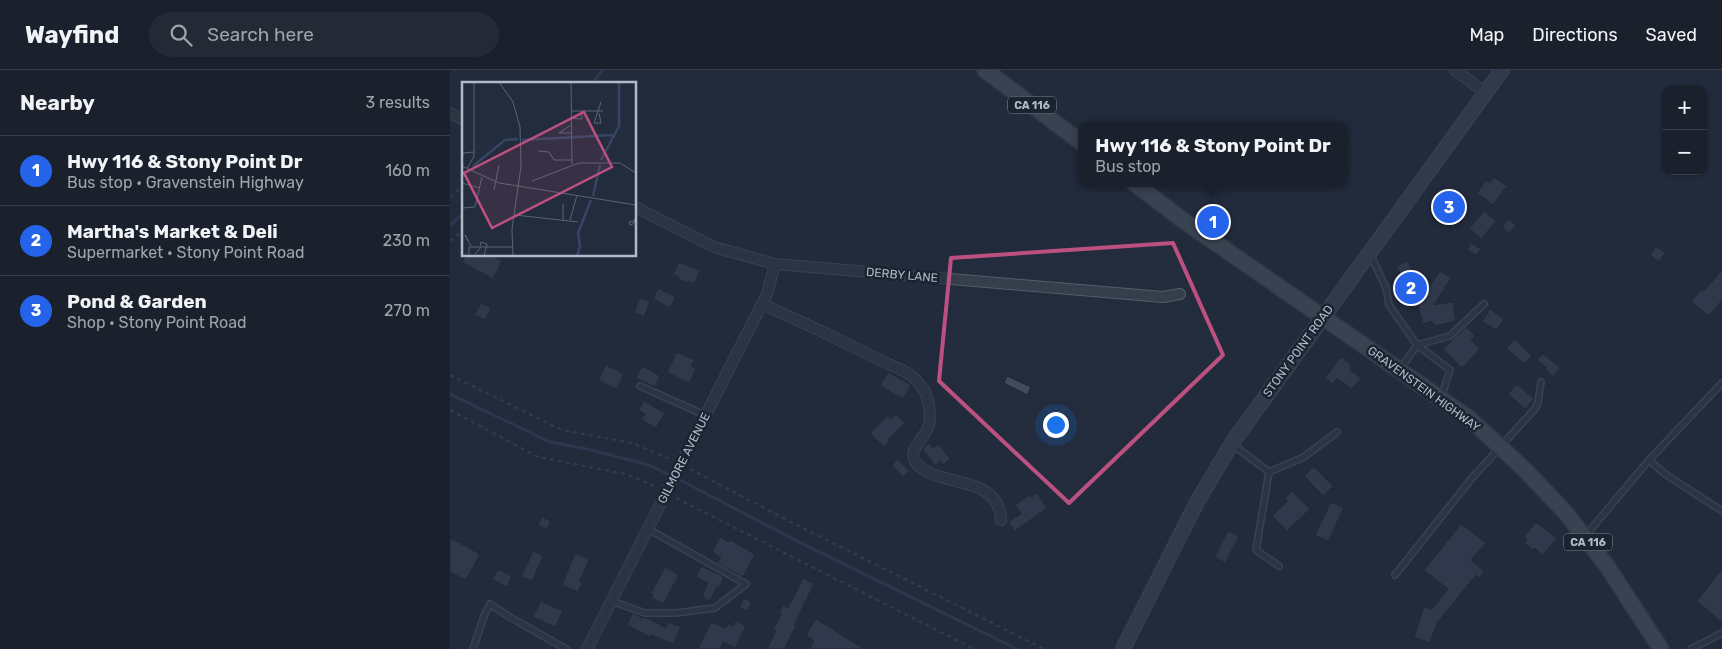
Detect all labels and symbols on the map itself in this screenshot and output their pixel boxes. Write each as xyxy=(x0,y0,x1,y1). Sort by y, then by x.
inset map xyxy=(462,82,636,256)
road number: CA 116 xyxy=(1008,96,1056,114)
pin: 3 xyxy=(1433,188,1465,226)
pin: 1 xyxy=(1197,203,1229,241)
street label: DERBY LANE xyxy=(866,265,938,285)
pin: 2 xyxy=(1395,269,1427,307)
street label: STONY POINT ROAD xyxy=(1260,302,1336,400)
street label: GRAVENSTEIN HIGHWAY xyxy=(1365,343,1483,435)
street label: GILMORE AVENUE xyxy=(655,410,713,506)
your location xyxy=(1043,412,1069,438)
road number: CA 116 xyxy=(1564,534,1612,551)

